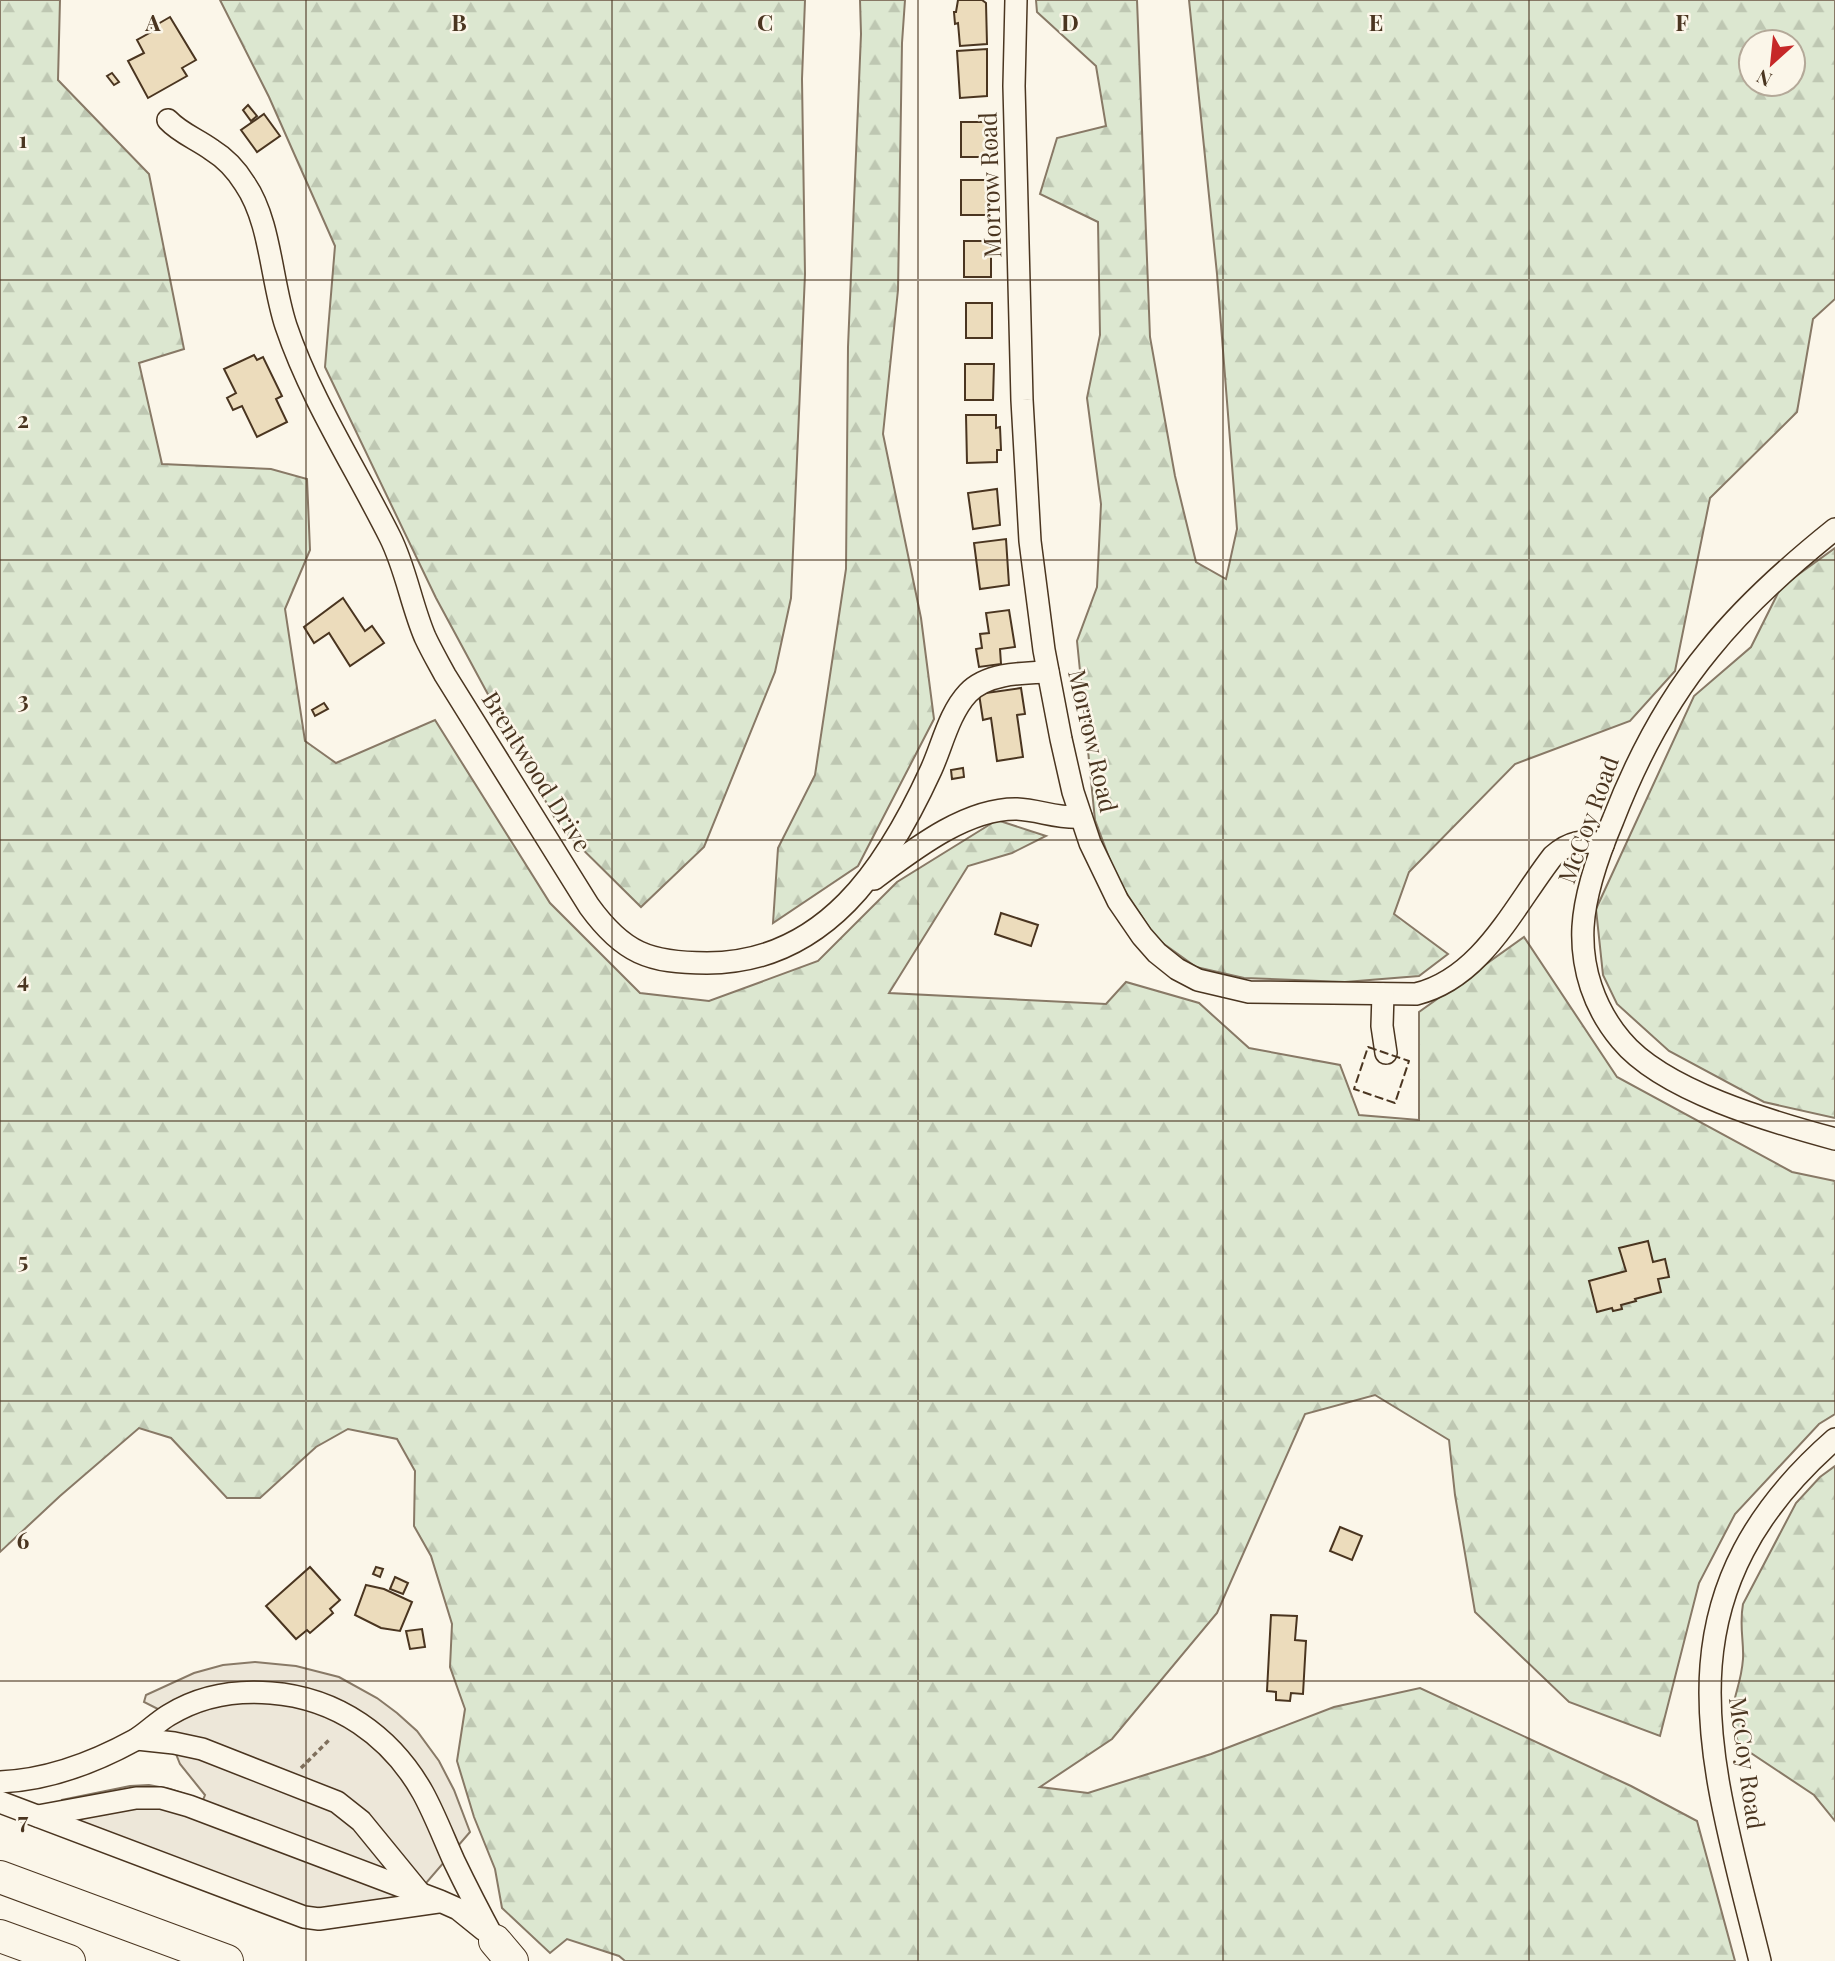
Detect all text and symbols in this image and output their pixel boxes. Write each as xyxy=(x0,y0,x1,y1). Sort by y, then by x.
text: A xyxy=(144,6,161,37)
text: B xyxy=(451,6,467,37)
text: C xyxy=(757,6,773,37)
text: D xyxy=(1061,6,1079,37)
text: E xyxy=(1369,6,1383,37)
text: F xyxy=(1675,6,1689,37)
north arrow xyxy=(1737,28,1807,98)
text: N xyxy=(1752,64,1776,94)
street label: Morrow Road xyxy=(970,112,1008,259)
text: 1 xyxy=(19,123,28,154)
text: 2 xyxy=(17,403,29,434)
street label: Morrow Road xyxy=(1062,666,1126,815)
text: 3 xyxy=(17,683,29,714)
street label: Brentwood Drive xyxy=(476,685,600,857)
street label: McCoy Road xyxy=(1549,751,1625,888)
text: 4 xyxy=(17,963,29,994)
text: 5 xyxy=(18,1244,28,1275)
text: 6 xyxy=(17,1524,30,1555)
street label: McCoy Road xyxy=(1723,1694,1773,1831)
text: 7 xyxy=(18,1804,29,1835)

